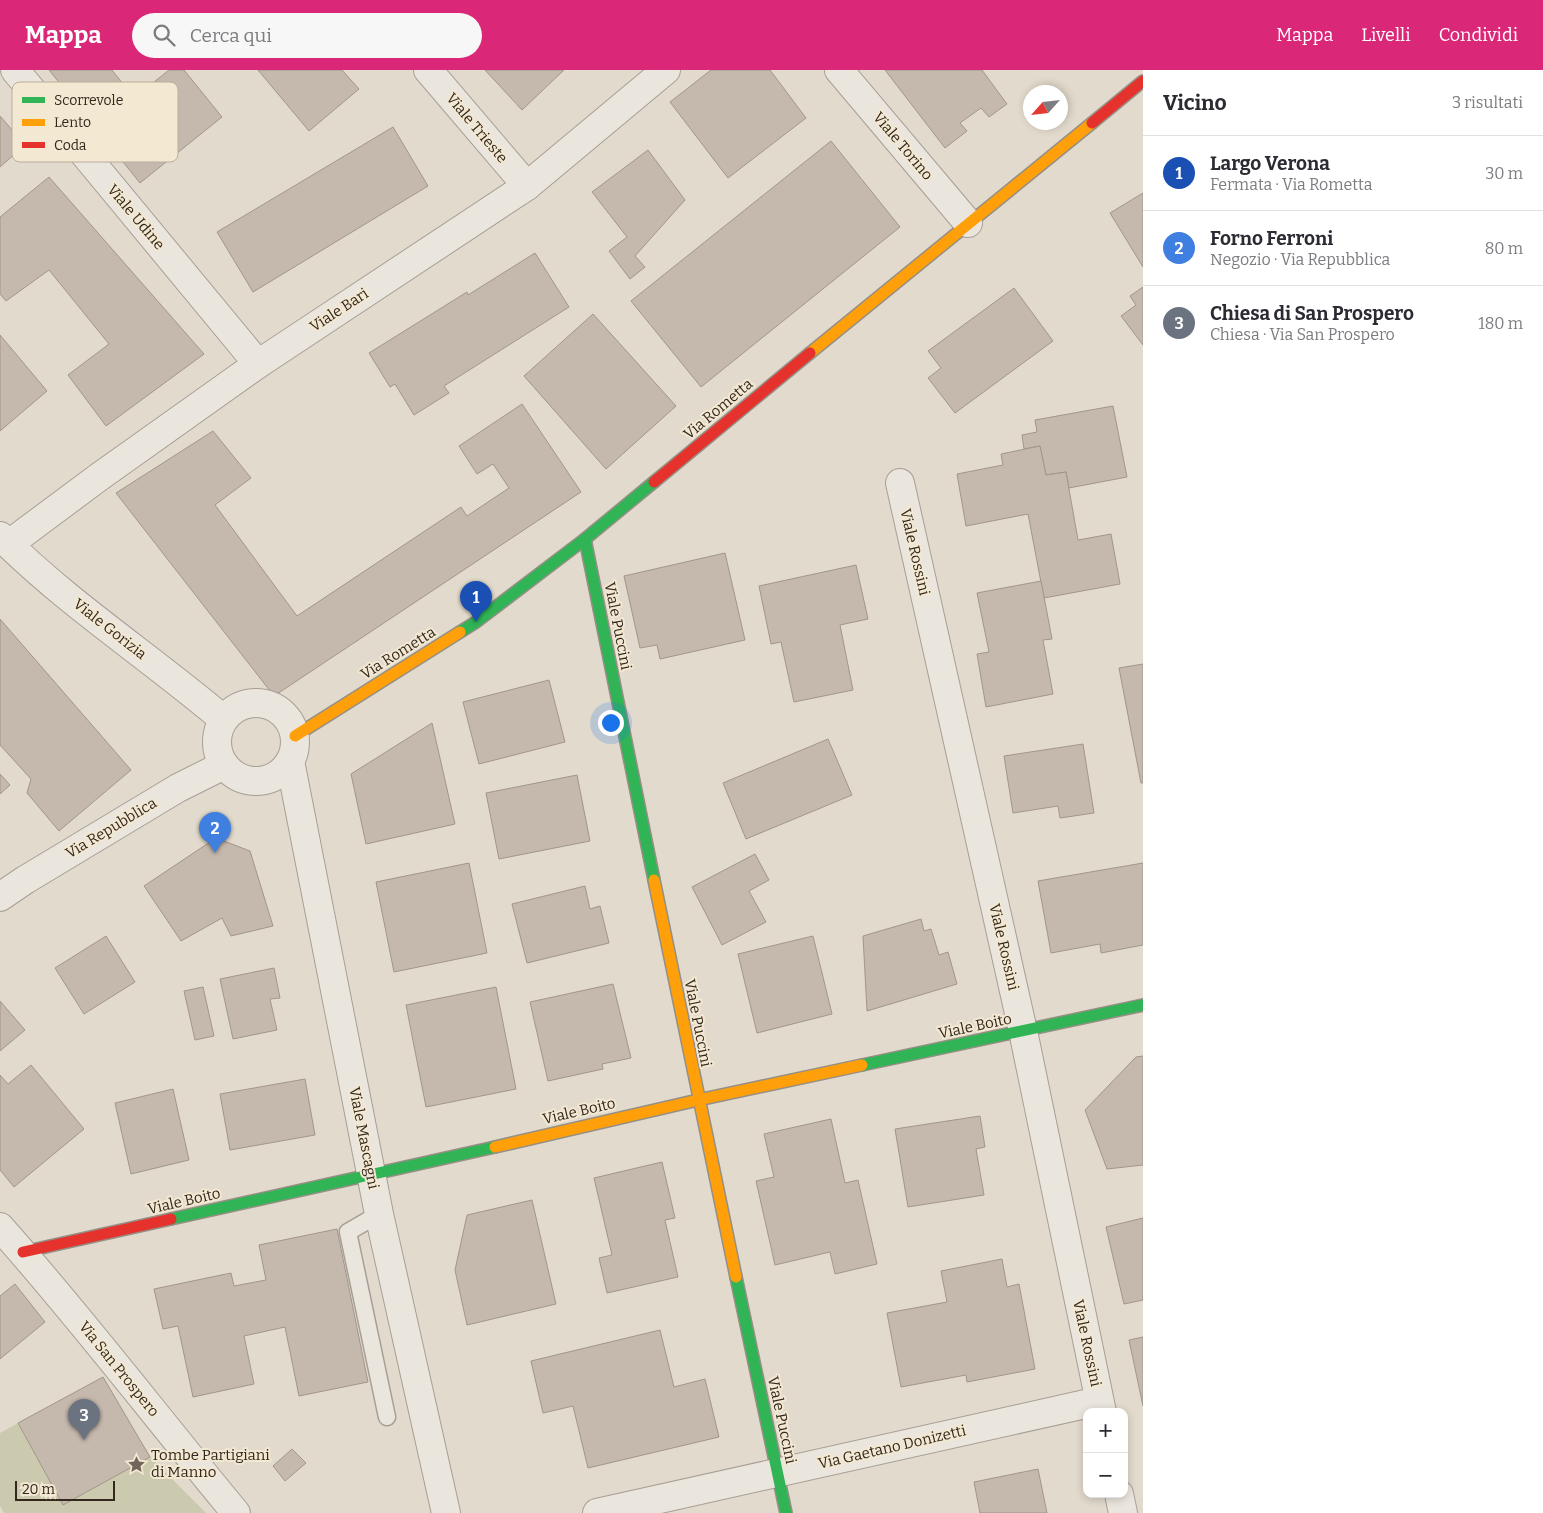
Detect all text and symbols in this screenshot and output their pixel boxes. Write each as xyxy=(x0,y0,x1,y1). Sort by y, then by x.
search box xyxy=(132,13,482,58)
text: Mappa xyxy=(25,21,102,49)
icon: search xyxy=(150,21,178,49)
text: Cerca qui xyxy=(190,24,272,47)
text: Mappa xyxy=(1276,24,1333,46)
text: Livelli xyxy=(1361,24,1411,46)
text: Condividi xyxy=(1439,24,1518,46)
legend xyxy=(12,82,178,162)
north arrow xyxy=(1023,85,1068,130)
street label: Viale Trieste xyxy=(443,89,511,167)
text: Vicino xyxy=(1163,90,1227,116)
text: Scorrevole xyxy=(54,92,123,109)
text: 3 risultati xyxy=(1452,93,1523,112)
street label: Viale Torino xyxy=(869,108,937,184)
text: Lento xyxy=(54,114,91,131)
text: Coda xyxy=(54,137,87,154)
text: Largo Verona xyxy=(1210,152,1330,175)
text: 1 xyxy=(1176,164,1182,183)
text: 30 m xyxy=(1485,164,1523,183)
text: Fermata · Via Rometta xyxy=(1210,175,1373,194)
street label: Viale Udine xyxy=(103,181,169,253)
text: Forno Ferroni xyxy=(1210,227,1333,250)
text: 2 xyxy=(1174,239,1184,258)
text: 80 m xyxy=(1485,239,1523,258)
text: Negozio · Via Repubblica xyxy=(1210,250,1390,269)
street label: Viale Bari xyxy=(306,284,372,336)
text: Chiesa di San Prospero xyxy=(1210,302,1414,325)
text: 3 xyxy=(1174,314,1184,333)
text: 180 m xyxy=(1478,314,1523,333)
text: Chiesa · Via San Prospero xyxy=(1210,325,1395,344)
street label: Via Rometta xyxy=(680,375,756,443)
street label: Viale Rossini xyxy=(896,507,934,598)
pin: 1 xyxy=(460,581,492,622)
street label: Viale Puccini xyxy=(601,581,635,672)
street label: Viale Gorizia xyxy=(70,595,150,663)
street label: Via Rometta xyxy=(357,623,439,683)
your location xyxy=(598,710,624,736)
street label: Via Repubblica xyxy=(62,794,160,862)
pin: 2 xyxy=(199,812,231,853)
street label: Viale Rossini xyxy=(985,902,1023,993)
street label: Viale Puccini xyxy=(681,978,715,1069)
street label: Viale Boito xyxy=(937,1009,1013,1043)
street label: Viale Mascagni xyxy=(345,1085,383,1191)
street label: Viale Boito xyxy=(541,1094,617,1128)
street label: Viale Boito xyxy=(146,1184,222,1218)
street label: Viale Rossini xyxy=(1069,1298,1105,1389)
street label: Via San Prospero xyxy=(75,1318,163,1420)
street label: Viale Puccini xyxy=(764,1375,800,1466)
pin: 3 xyxy=(68,1399,100,1440)
map controls xyxy=(1083,1408,1128,1498)
button: + xyxy=(1083,1408,1128,1453)
street label: Via Gaetano Donizetti xyxy=(816,1421,968,1473)
place label: Tombe Partigiani di Manno xyxy=(151,1446,270,1481)
button: − xyxy=(1083,1453,1128,1498)
place icon: Tombe Partigiani di Manno xyxy=(127,1454,147,1474)
scale bar xyxy=(15,1478,115,1501)
text: 20 m xyxy=(22,1481,55,1498)

